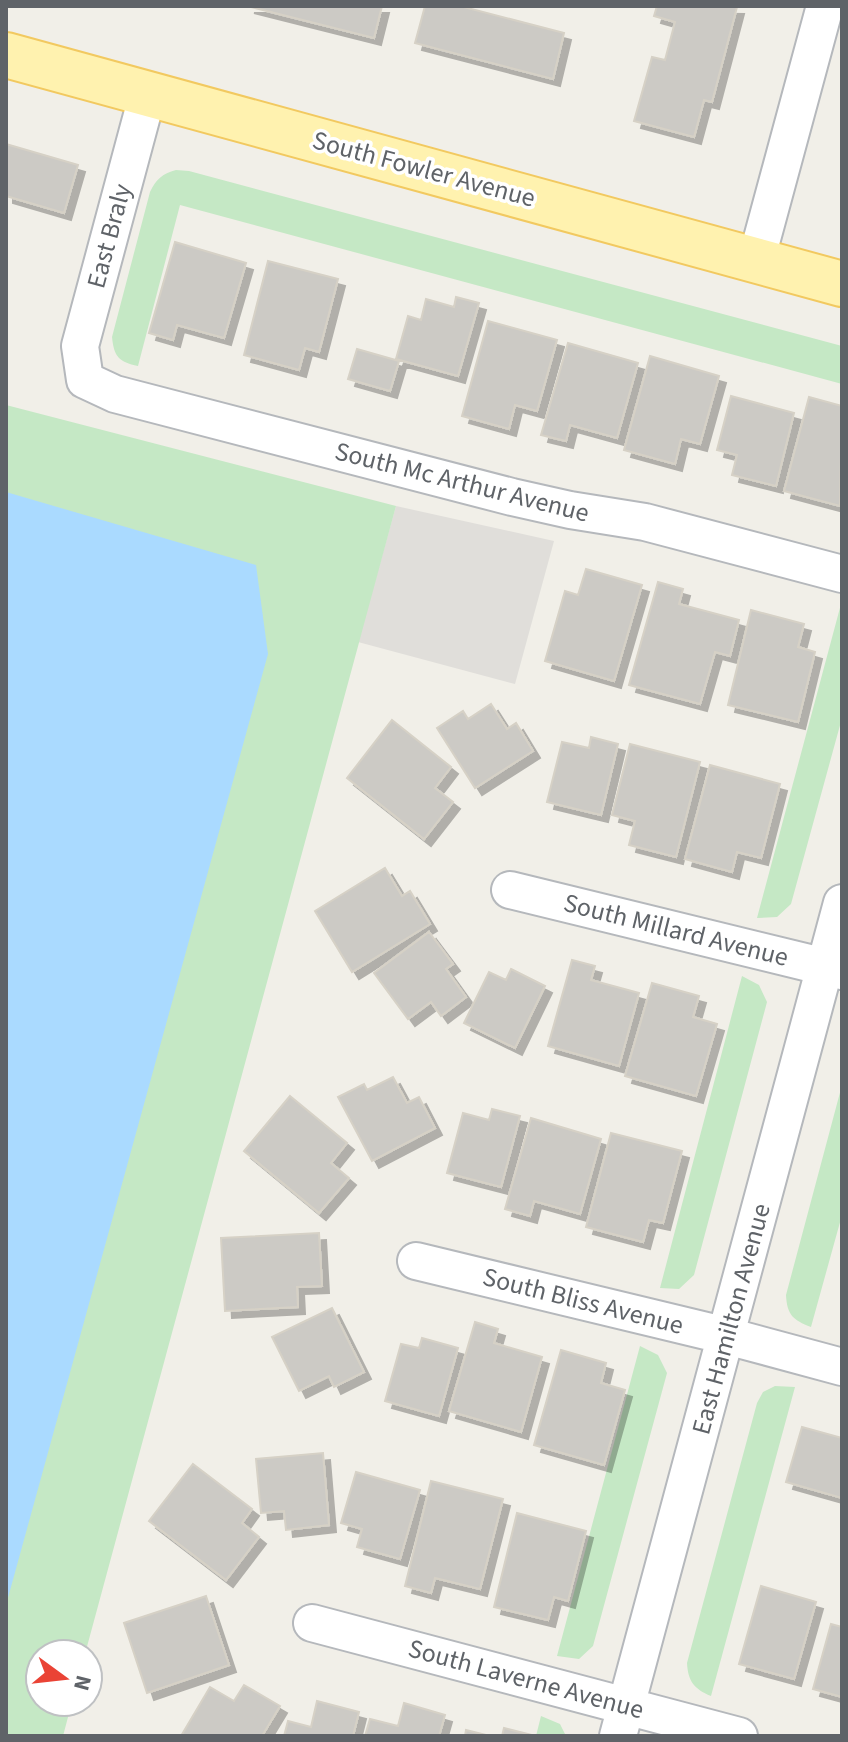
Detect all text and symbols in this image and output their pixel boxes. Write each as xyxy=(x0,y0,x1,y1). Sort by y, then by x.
street label: South Fowler Avenue xyxy=(308,121,540,217)
street label: East Braly xyxy=(77,180,141,292)
street label: South Mc Arthur Avenue xyxy=(331,433,593,531)
street label: South Millard Avenue xyxy=(560,884,792,976)
street label: East Hamilton Avenue xyxy=(682,1199,780,1439)
street label: South Bliss Avenue xyxy=(479,1258,687,1344)
street label: South Laverne Avenue xyxy=(404,1630,648,1728)
north arrow xyxy=(24,1638,104,1718)
text: N xyxy=(65,1672,100,1694)

